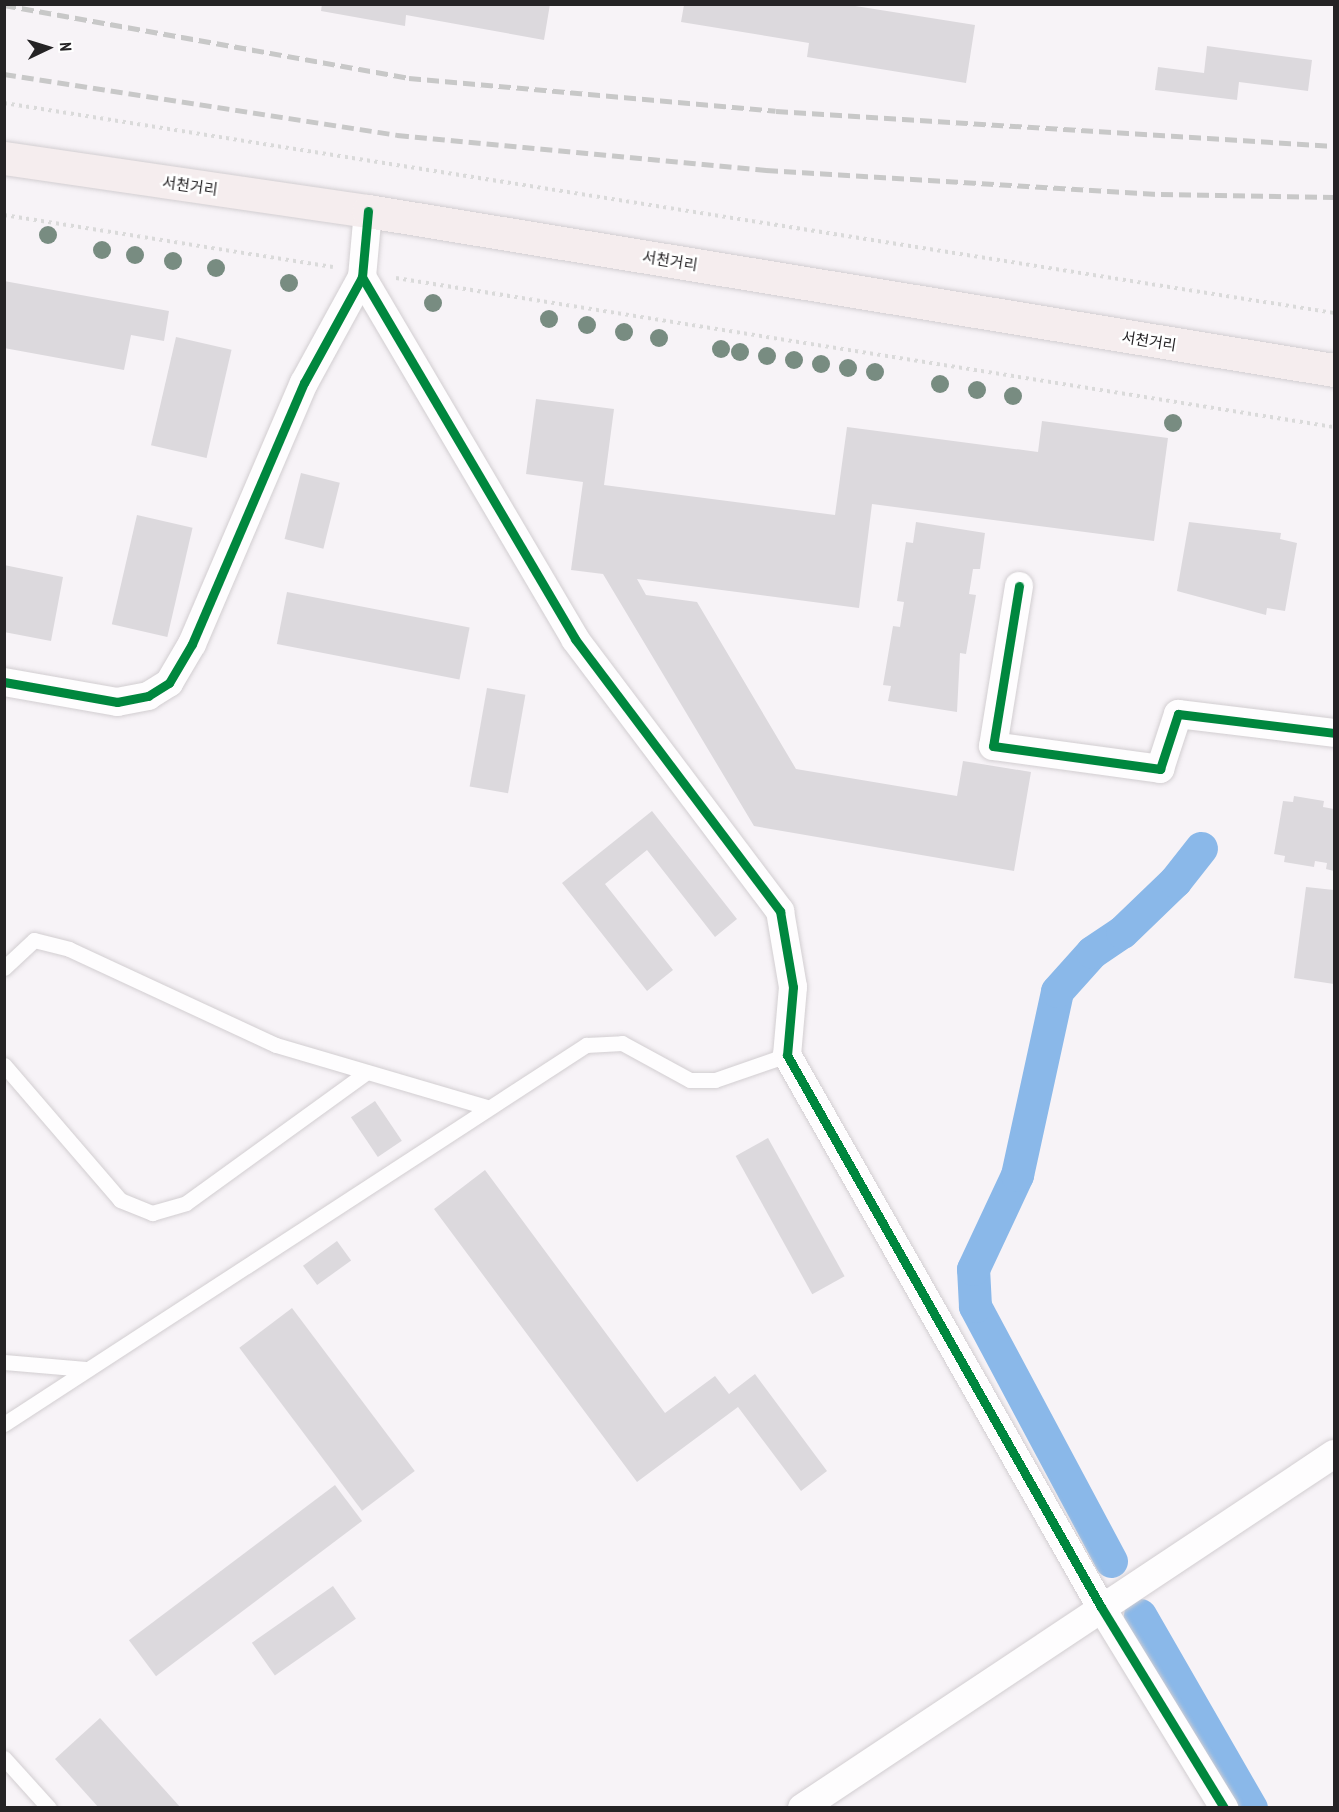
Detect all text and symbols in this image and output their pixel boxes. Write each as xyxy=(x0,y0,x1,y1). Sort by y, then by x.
north arrow xyxy=(18,18,78,78)
text: N xyxy=(56,42,76,52)
street label: 서천거리 xyxy=(161,173,219,199)
street label: 서천거리 xyxy=(641,248,699,274)
street label: 서천거리 xyxy=(1120,328,1178,354)

